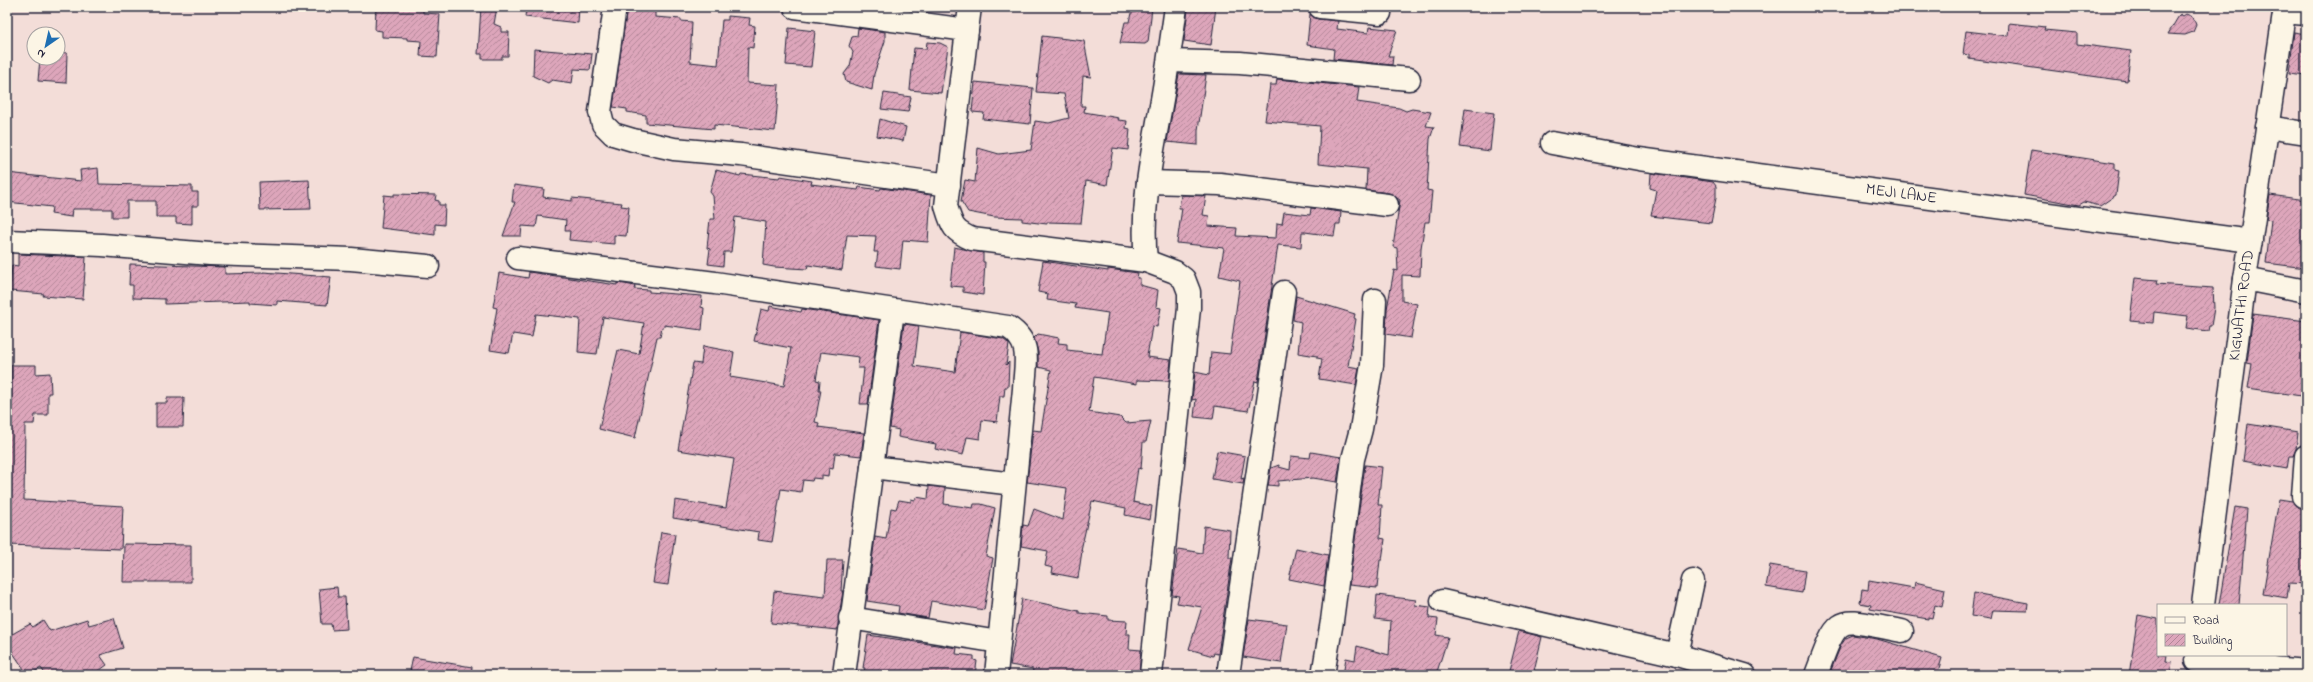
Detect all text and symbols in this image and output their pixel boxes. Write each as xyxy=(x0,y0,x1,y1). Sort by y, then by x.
north arrow xyxy=(26,26,66,66)
text: N xyxy=(33,45,49,62)
street label: MEJI LANE xyxy=(1864,178,1938,211)
street label: KIGWATHI ROAD xyxy=(2223,249,2261,362)
legend xyxy=(2157,604,2287,656)
text: Road xyxy=(2193,612,2219,630)
text: Building xyxy=(2192,632,2232,651)

